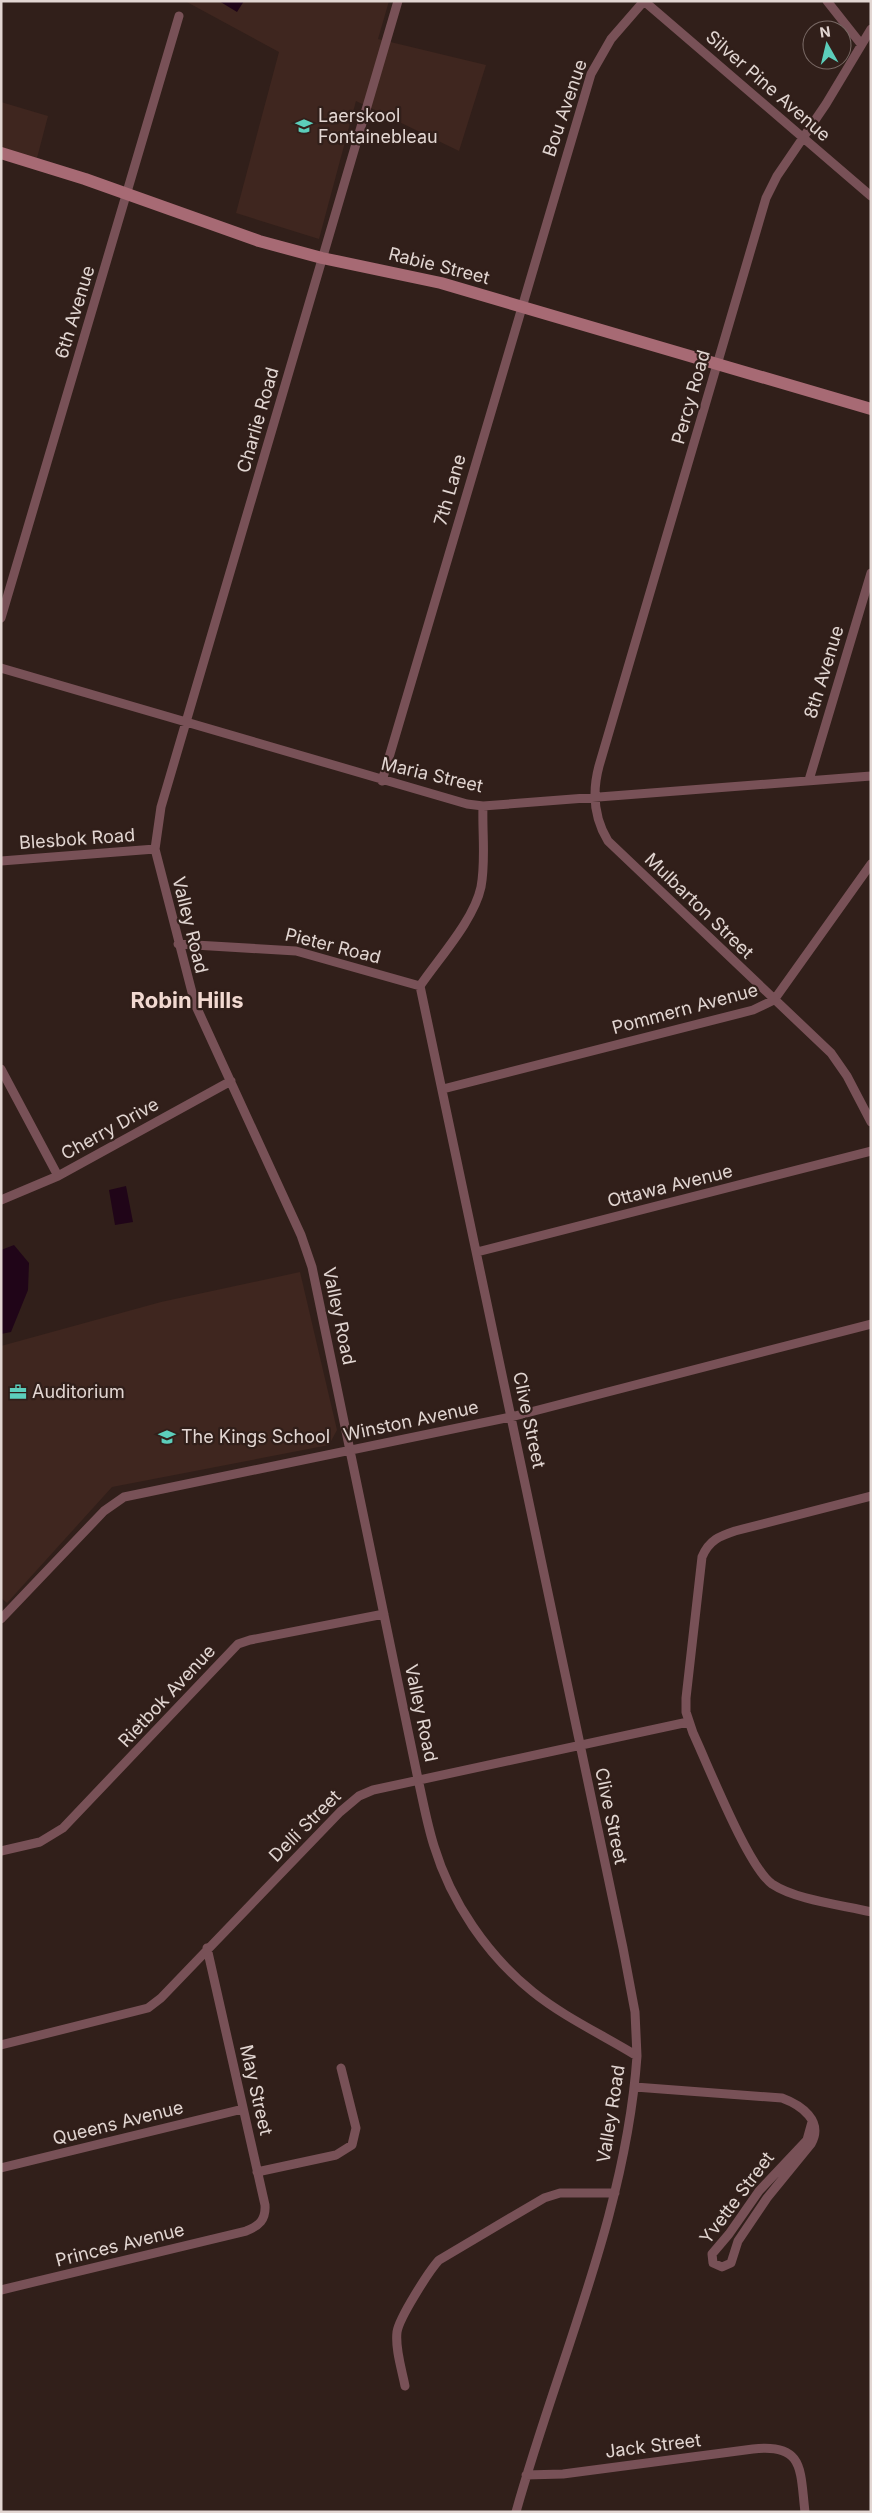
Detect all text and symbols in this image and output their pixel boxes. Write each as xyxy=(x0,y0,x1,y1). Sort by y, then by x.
north arrow xyxy=(802,20,852,70)
text: N xyxy=(819,22,832,41)
street label: Silver Pine Avenue xyxy=(702,26,835,145)
street label: Bou Avenue xyxy=(538,56,591,159)
place label: Laerskool Fontainebleau xyxy=(318,105,438,147)
school or university icon: Laerskool Fontainebleau xyxy=(294,116,314,136)
street label: Rabie Street xyxy=(386,243,492,288)
street label: 6th Avenue xyxy=(50,263,99,361)
street label: Percy Road xyxy=(667,347,714,446)
street label: Charlie Road xyxy=(232,365,283,475)
street label: 7th Lane xyxy=(429,452,470,528)
street label: 8th Avenue xyxy=(799,623,848,721)
street label: Maria Street xyxy=(379,753,485,796)
street label: Blesbok Road xyxy=(18,824,136,853)
street label: Mulbarton Street xyxy=(641,849,758,963)
street label: Valley Road xyxy=(168,874,213,975)
street label: Pieter Road xyxy=(283,923,383,968)
street label: Pommern Avenue xyxy=(610,979,760,1038)
district label: Robin Hills xyxy=(130,987,244,1013)
street label: Cherry Drive xyxy=(57,1093,162,1164)
street label: Ottawa Avenue xyxy=(605,1160,735,1211)
street label: Valley Road xyxy=(319,1265,360,1367)
street label: Clive Street xyxy=(509,1370,550,1470)
place label: Auditorium xyxy=(32,1381,125,1402)
office icon: Auditorium xyxy=(8,1382,28,1402)
street label: Winston Avenue xyxy=(341,1396,480,1445)
place label: The Kings School xyxy=(181,1426,330,1447)
school or university icon: The Kings School xyxy=(157,1427,177,1447)
street label: Rietbok Avenue xyxy=(114,1640,219,1751)
street label: Valley Road xyxy=(401,1662,442,1764)
street label: Clive Street xyxy=(591,1766,632,1866)
street label: Delli Street xyxy=(265,1785,345,1866)
street label: May Street xyxy=(236,2043,277,2137)
street label: Valley Road xyxy=(592,2063,629,2164)
street label: Queens Avenue xyxy=(50,2096,185,2149)
street label: Yvette Street xyxy=(695,2147,778,2248)
street label: Princes Avenue xyxy=(53,2218,187,2271)
street label: Jack Street xyxy=(604,2429,702,2462)

